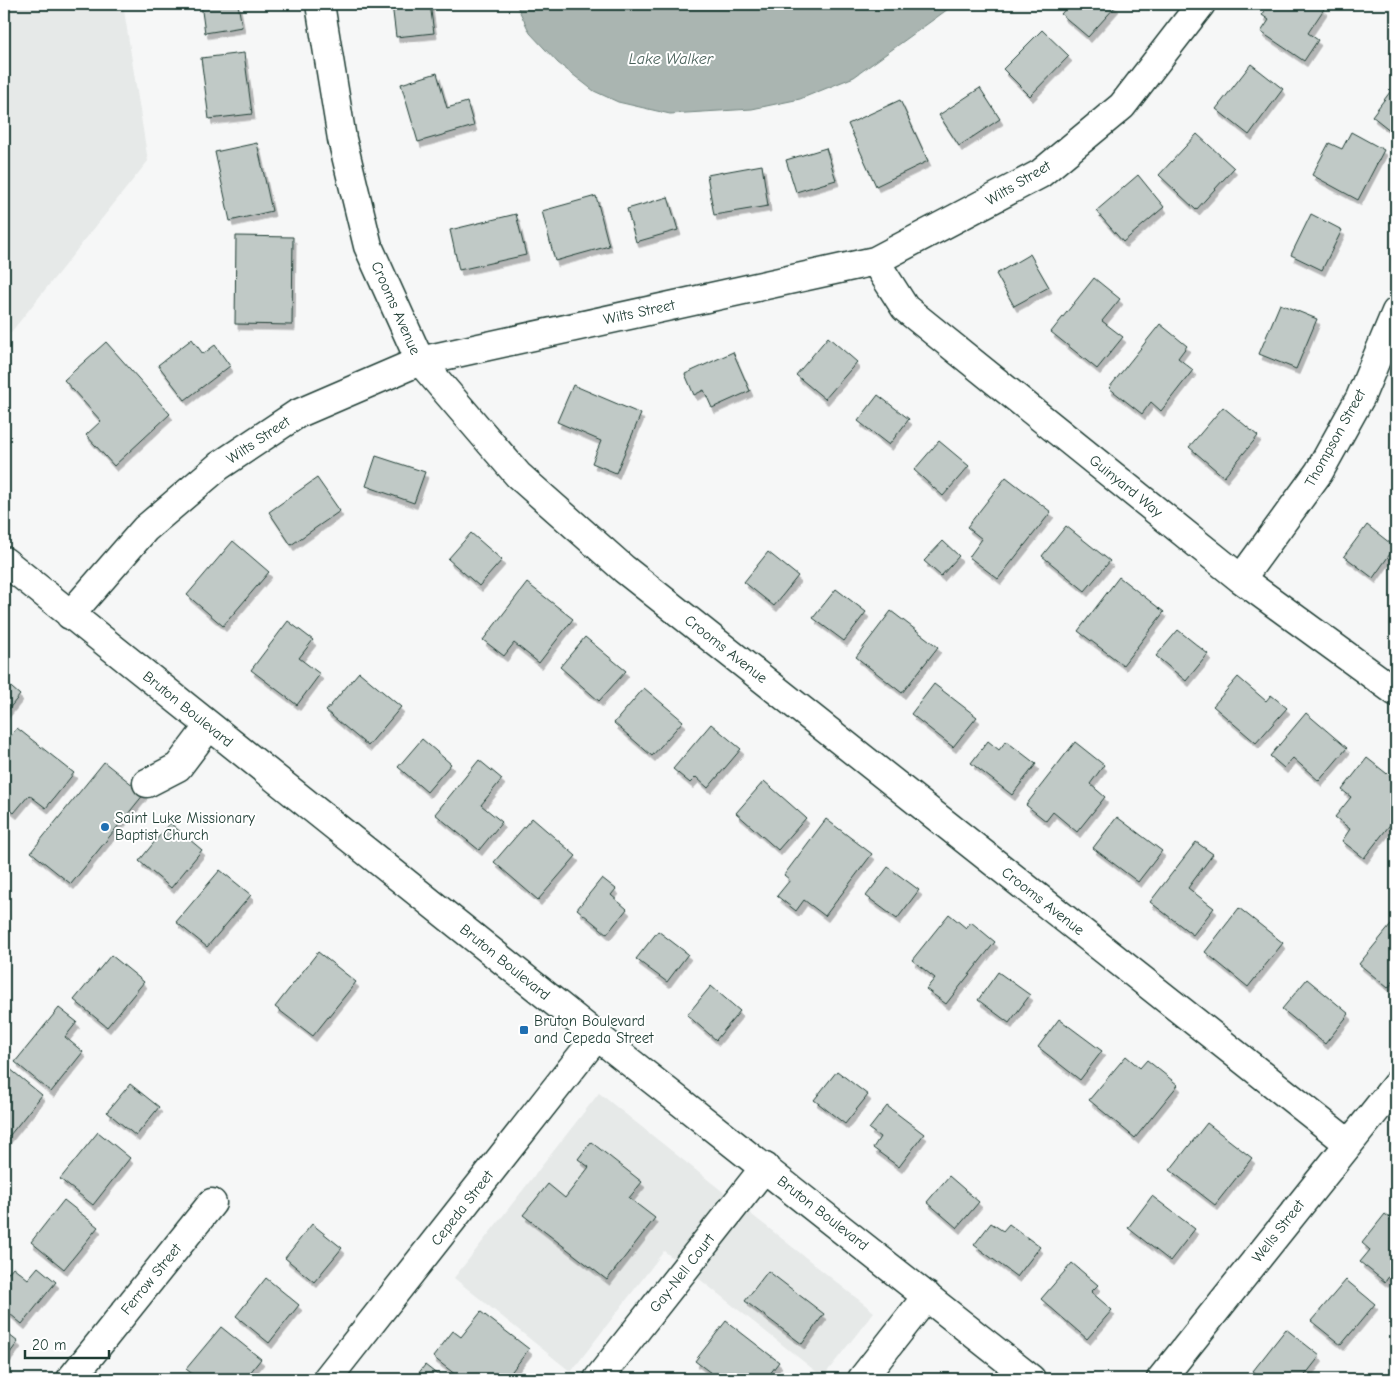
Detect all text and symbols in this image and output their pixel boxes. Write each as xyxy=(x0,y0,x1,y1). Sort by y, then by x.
water label: Lake Walker xyxy=(629,50,714,68)
street label: Wilts Street xyxy=(982,156,1054,209)
street label: Crooms Avenue xyxy=(367,259,425,358)
street label: Wilts Street xyxy=(602,295,677,328)
street label: Thompson Street xyxy=(1301,385,1370,490)
street label: Wilts Street xyxy=(223,412,294,468)
street label: Guinyard Way xyxy=(1086,451,1167,521)
street label: Crooms Avenue xyxy=(681,611,771,687)
street label: Bruton Boulevard xyxy=(139,667,237,751)
place label: Saint Luke Missionary Baptist Church xyxy=(115,809,255,844)
marker: Saint Luke Missionary Baptist Church xyxy=(99,821,111,833)
street label: Crooms Avenue xyxy=(998,863,1088,939)
street label: Bruton Boulevard xyxy=(456,920,554,1004)
place label: Bruton Boulevard and Cepeda Street xyxy=(534,1012,654,1047)
marker: Bruton Boulevard and Cepeda Street xyxy=(518,1024,530,1036)
street label: Cepeda Street xyxy=(427,1166,497,1249)
street label: Bruton Boulevard xyxy=(774,1172,872,1254)
street label: Wells Street xyxy=(1248,1195,1309,1266)
street label: Gay-Nell Court xyxy=(646,1229,719,1316)
street label: Ferrow Street xyxy=(117,1239,186,1318)
scale bar xyxy=(25,1328,109,1360)
text: 20 m xyxy=(32,1336,66,1354)

